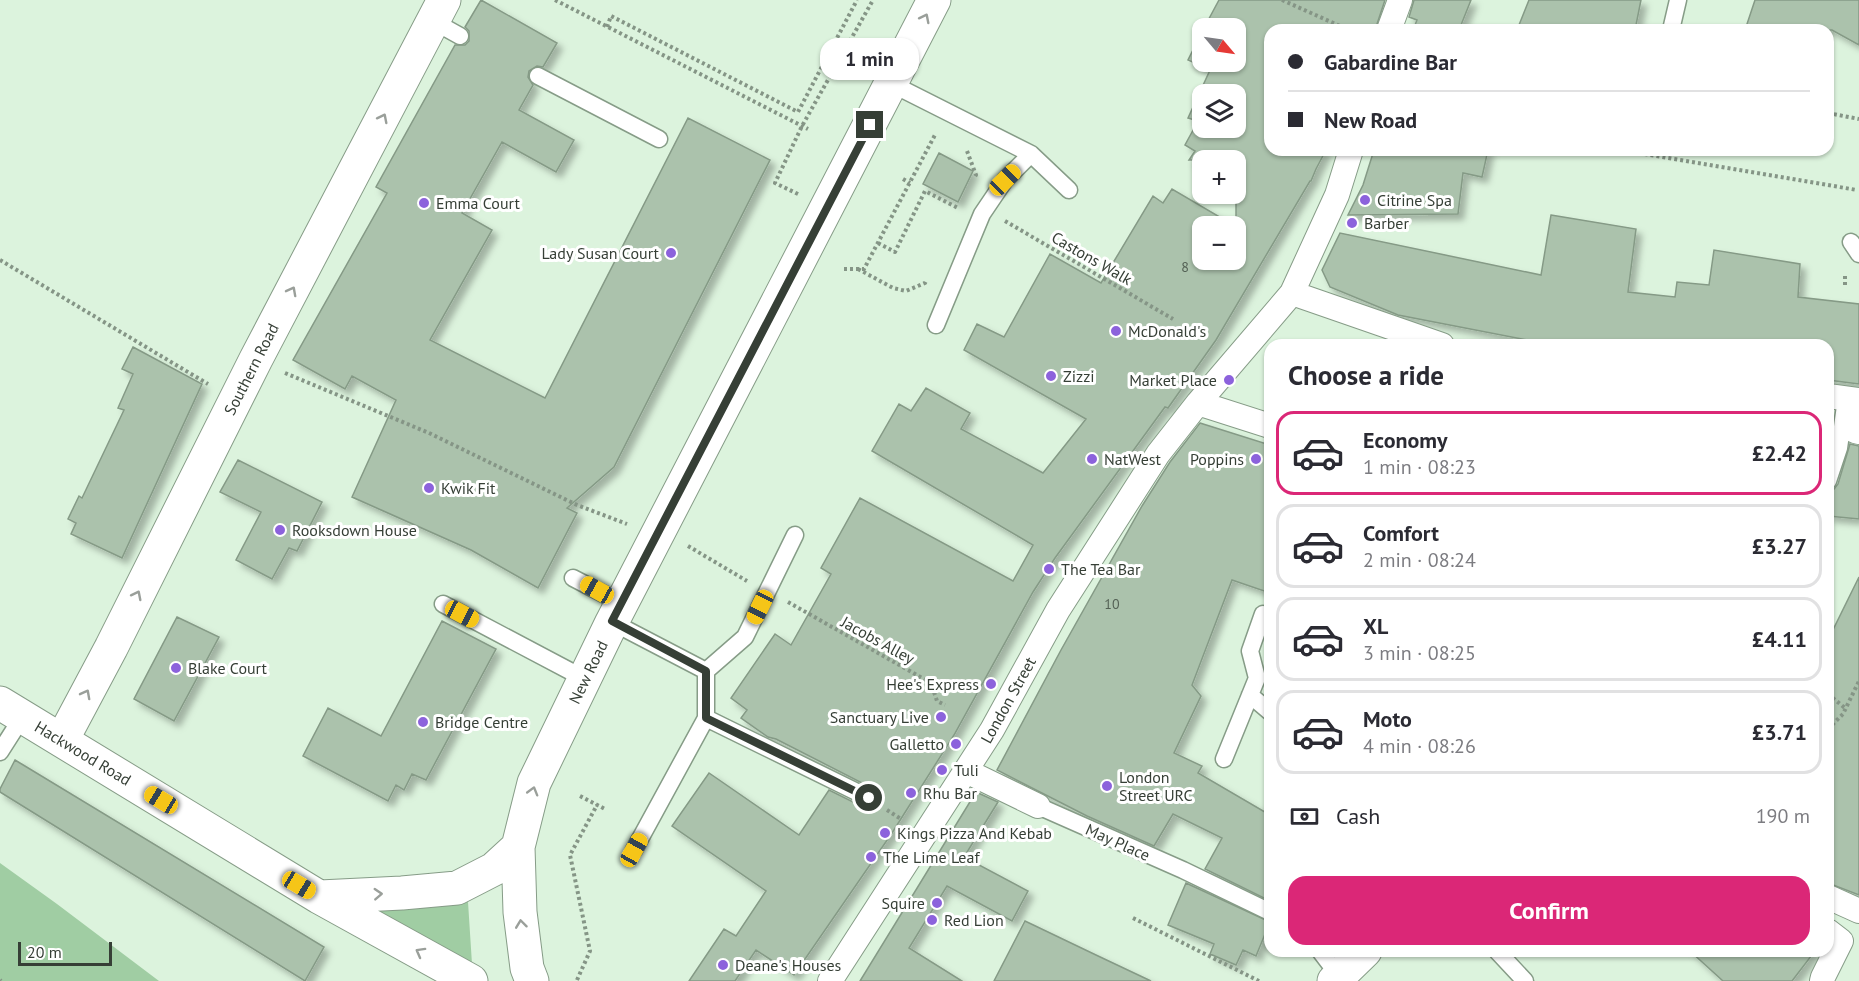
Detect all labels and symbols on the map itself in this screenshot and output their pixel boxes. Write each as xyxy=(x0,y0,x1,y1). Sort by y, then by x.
one-way arrow xyxy=(918,13,929,24)
north arrow xyxy=(1192,18,1246,72)
callout: 1 min xyxy=(820,38,920,80)
route end xyxy=(856,111,883,138)
one-way arrow xyxy=(376,114,387,124)
car xyxy=(986,161,1024,199)
place label: Citrine Spa xyxy=(1377,190,1452,210)
place label: Emma Court xyxy=(436,193,520,213)
marker: Citrine Spa xyxy=(1358,193,1372,207)
marker: Emma Court xyxy=(417,196,431,210)
place label: Barber xyxy=(1364,213,1409,233)
marker: Barber xyxy=(1345,216,1359,230)
street label: Castons Walk xyxy=(1048,227,1136,289)
place label: Lady Susan Court xyxy=(541,243,660,263)
marker: Lady Susan Court xyxy=(664,246,678,260)
house number: 8 xyxy=(1181,258,1189,276)
one-way arrow xyxy=(285,286,296,297)
street label: Southern Road xyxy=(219,320,283,418)
place label: McDonald's xyxy=(1128,321,1206,341)
marker: McDonald's xyxy=(1109,324,1123,338)
place label: Zizzi xyxy=(1063,366,1095,386)
marker: Zizzi xyxy=(1044,369,1058,383)
place label: Market Place xyxy=(1129,370,1217,390)
marker: Market Place xyxy=(1222,373,1236,387)
place label: NatWest xyxy=(1104,449,1162,469)
place label: Poppins xyxy=(1190,449,1244,469)
marker: NatWest xyxy=(1085,452,1099,466)
marker: Poppins xyxy=(1249,452,1263,466)
place label: Kwik Fit xyxy=(441,478,496,498)
marker: Kwik Fit xyxy=(422,481,436,495)
place label: Rooksdown House xyxy=(292,520,417,540)
marker: Rooksdown House xyxy=(273,523,287,537)
place label: The Tea Bar xyxy=(1061,559,1141,579)
marker: The Tea Bar xyxy=(1042,562,1056,576)
car xyxy=(577,573,617,607)
car xyxy=(744,587,776,627)
one-way arrow xyxy=(130,591,141,602)
house number: 10 xyxy=(1104,595,1120,613)
car xyxy=(442,598,482,630)
street label: Jacobs Alley xyxy=(837,611,919,669)
street label: New Road xyxy=(564,637,612,707)
street label: London Street xyxy=(976,653,1040,747)
place label: Blake Court xyxy=(188,658,268,678)
marker: Blake Court xyxy=(169,661,183,675)
place label: Hee's Express xyxy=(886,674,979,694)
marker: Hee's Express xyxy=(984,677,998,691)
one-way arrow xyxy=(79,689,90,700)
place label: Sanctuary Live xyxy=(830,707,929,727)
marker: Sanctuary Live xyxy=(934,710,948,724)
place label: Bridge Centre xyxy=(435,712,528,732)
marker: Bridge Centre xyxy=(416,715,430,729)
street label: Hackwood Road xyxy=(31,716,135,790)
place label: Galletto xyxy=(890,734,944,754)
marker: Galletto xyxy=(949,737,963,751)
place label: Tuli xyxy=(954,760,979,780)
marker: Tuli xyxy=(935,763,949,777)
place label: London Street URC xyxy=(1119,767,1193,805)
marker: London Street URC xyxy=(1100,779,1114,793)
car xyxy=(141,783,181,817)
place label: Rhu Bar xyxy=(923,783,977,803)
route start xyxy=(855,784,882,811)
one-way arrow xyxy=(526,786,538,797)
marker: Rhu Bar xyxy=(904,786,918,800)
street label: May Place xyxy=(1083,819,1153,865)
place label: Kings Pizza And Kebab xyxy=(897,823,1052,843)
marker: Kings Pizza And Kebab xyxy=(878,826,892,840)
car xyxy=(617,830,651,870)
place label: The Lime Leaf xyxy=(883,847,980,867)
marker: The Lime Leaf xyxy=(864,850,878,864)
car xyxy=(279,868,319,902)
one-way arrow xyxy=(373,888,382,901)
place label: Squire xyxy=(881,893,925,913)
marker: Squire xyxy=(930,896,944,910)
place label: Red Lion xyxy=(944,910,1004,930)
marker: Red Lion xyxy=(925,913,939,927)
one-way arrow xyxy=(516,919,528,929)
scale bar xyxy=(18,939,112,966)
one-way arrow xyxy=(416,948,426,959)
place label: Deane's Houses xyxy=(735,955,842,975)
marker: Deane's Houses xyxy=(716,958,730,972)

